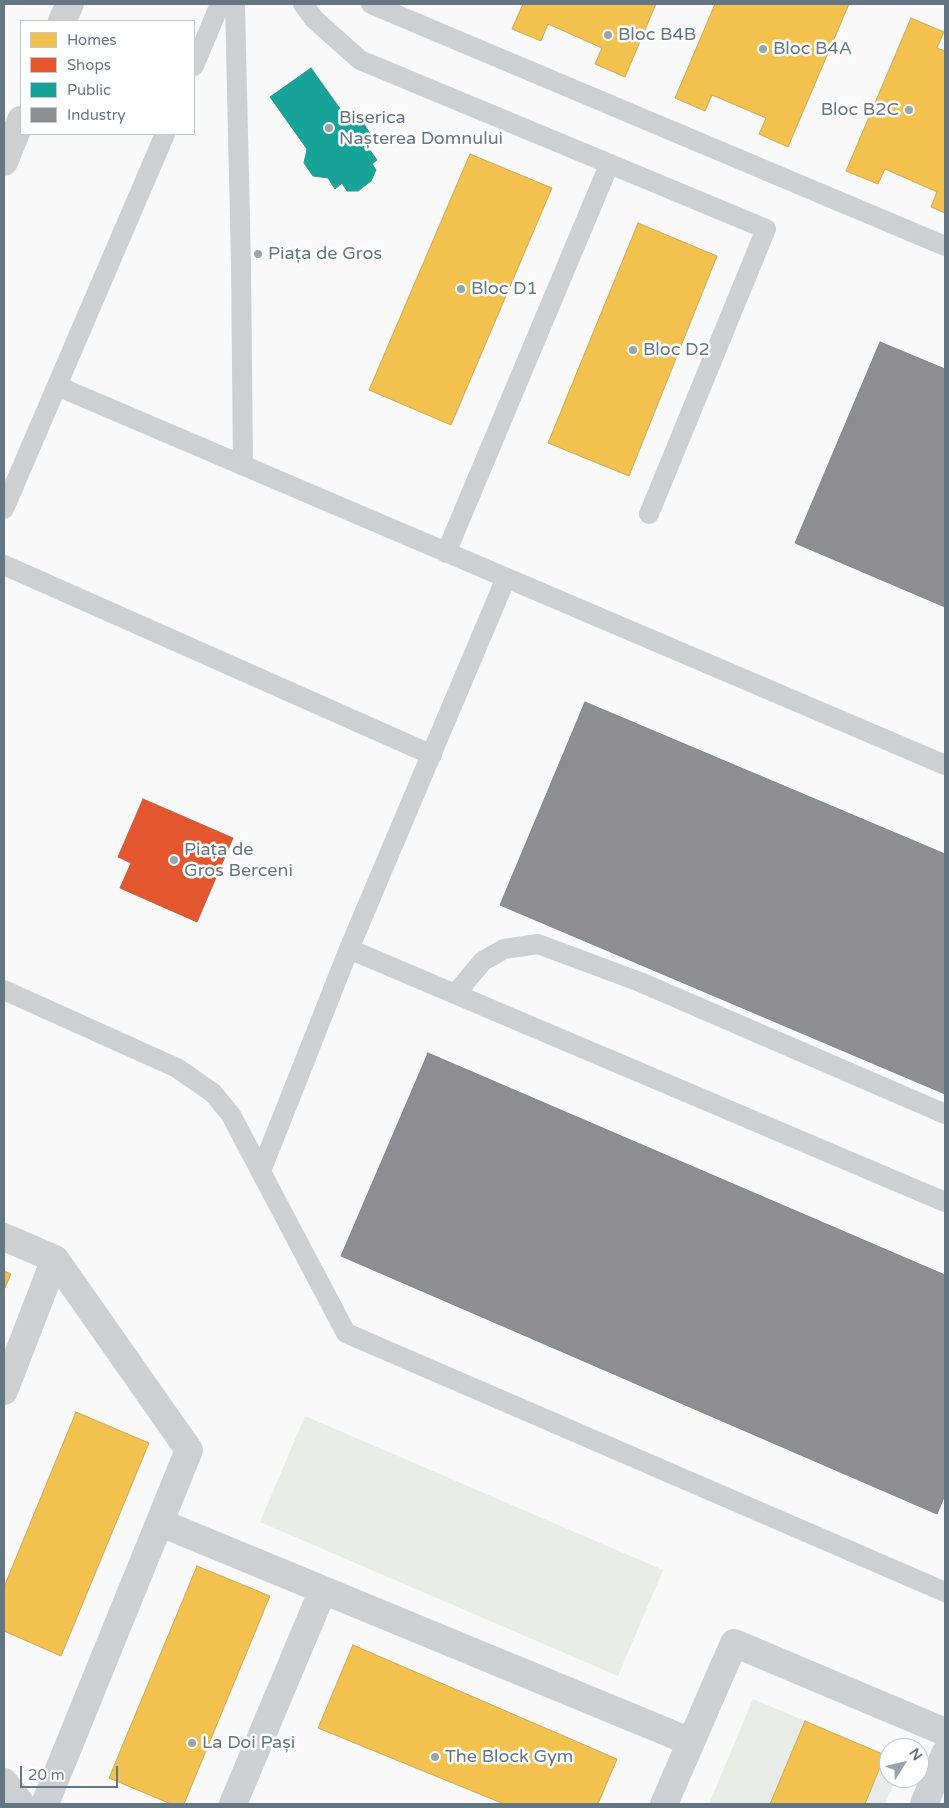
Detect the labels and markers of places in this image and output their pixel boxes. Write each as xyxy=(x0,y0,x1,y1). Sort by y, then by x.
place label: Bloc B4B xyxy=(618,24,696,46)
marker: Bloc B4B xyxy=(602,29,614,41)
place label: Bloc B4A xyxy=(773,38,852,60)
marker: Bloc B4A xyxy=(757,43,769,55)
place label: Bloc B2C xyxy=(821,99,899,121)
marker: Bloc B2C xyxy=(903,104,915,116)
place label: Biserica Nașterea Domnului xyxy=(339,107,503,150)
marker: Biserica Nașterea Domnului xyxy=(323,122,335,134)
place label: Piața de Gros xyxy=(268,243,382,265)
marker: Piața de Gros xyxy=(252,248,264,260)
place label: Bloc D1 xyxy=(471,278,538,300)
marker: Bloc D1 xyxy=(455,283,467,295)
place label: Bloc D2 xyxy=(643,339,710,361)
marker: Bloc D2 xyxy=(627,344,639,356)
place label: Piața de Gros Berceni xyxy=(184,839,293,882)
marker: Piața de Gros Berceni xyxy=(168,854,180,866)
place label: La Doi Pași xyxy=(202,1732,295,1754)
marker: La Doi Pași xyxy=(186,1737,198,1749)
place label: The Block Gym xyxy=(445,1746,573,1768)
marker: The Block Gym xyxy=(429,1751,441,1763)

